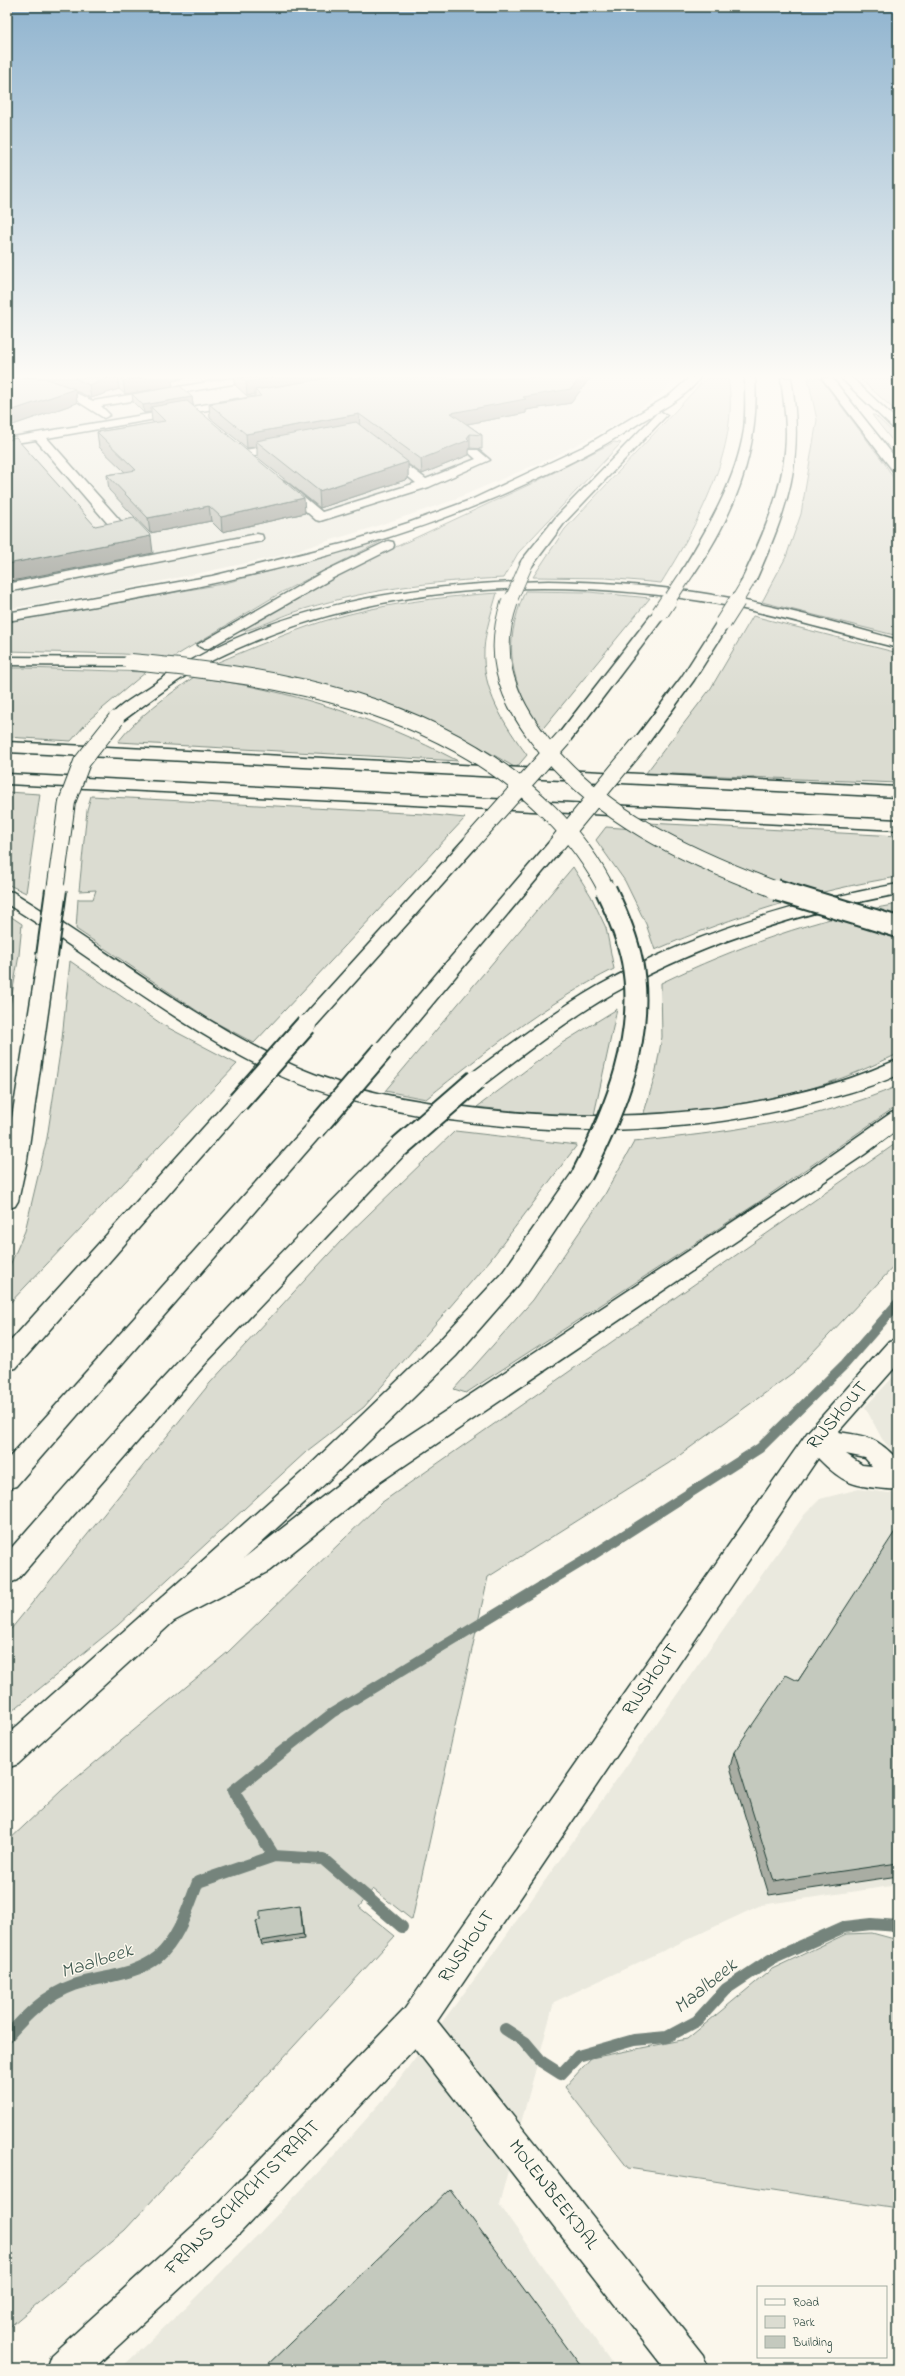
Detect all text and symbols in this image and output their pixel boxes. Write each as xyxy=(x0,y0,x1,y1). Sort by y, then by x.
street label: RIJSHOUT xyxy=(801,1375,875,1456)
street label: RIJSHOUT xyxy=(616,1638,686,1722)
street label: RIJSHOUT xyxy=(432,1905,502,1989)
water label: Maalbeek xyxy=(57,1936,138,1987)
water label: Maalbeek xyxy=(668,1952,745,2022)
street label: FRANS SCHACHTSTRAAT xyxy=(159,2114,327,2282)
street label: MOLENBEEKDAL xyxy=(501,2134,605,2257)
legend xyxy=(757,2286,887,2358)
text: Road xyxy=(793,2294,819,2312)
text: Park xyxy=(793,2314,815,2332)
text: Building xyxy=(792,2334,832,2353)

